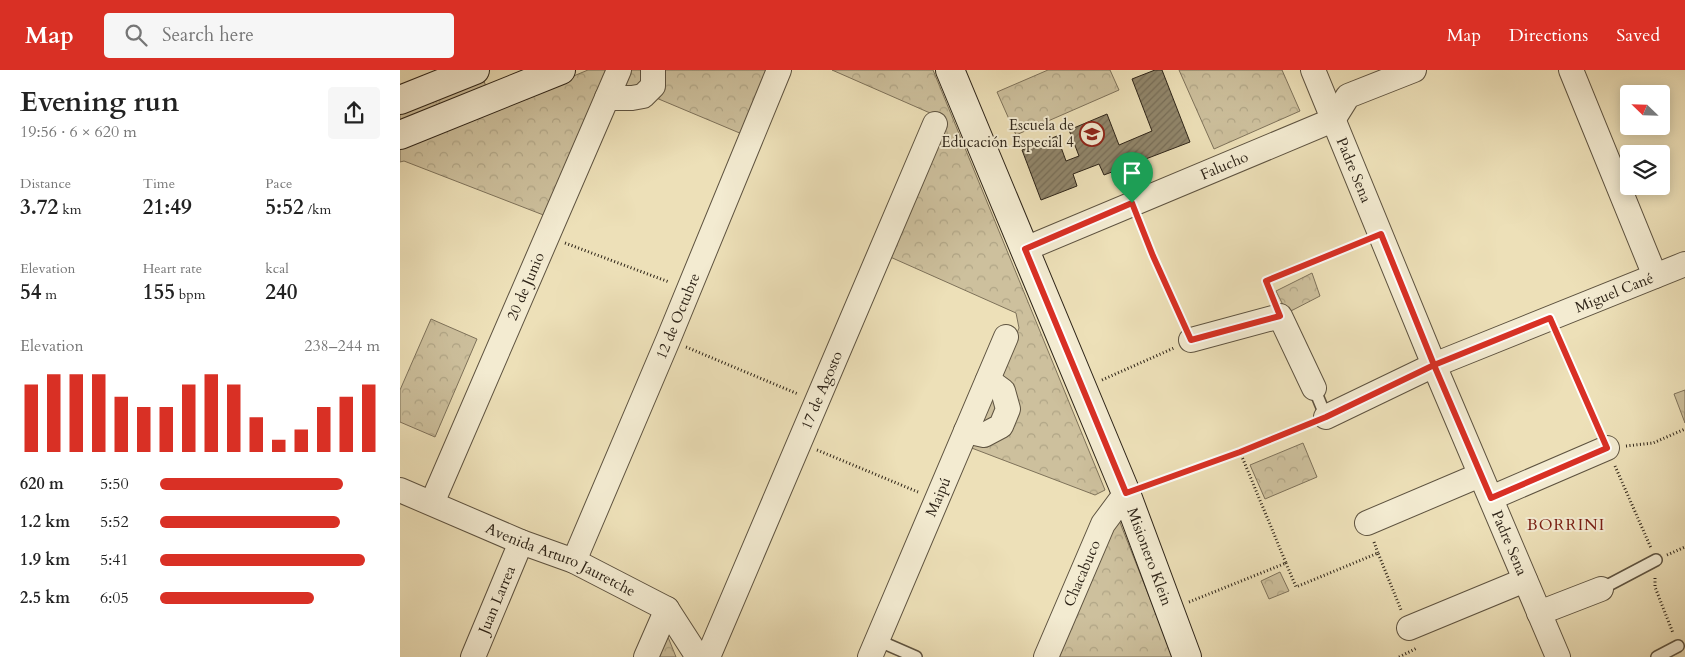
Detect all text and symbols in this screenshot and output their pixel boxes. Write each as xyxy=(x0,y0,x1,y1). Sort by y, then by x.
search box xyxy=(104,13,454,58)
text: Map xyxy=(25,19,74,52)
icon: search xyxy=(122,21,150,49)
text: Search here xyxy=(162,22,254,48)
text: Map xyxy=(1447,23,1481,48)
text: Directions xyxy=(1509,23,1588,48)
text: Saved xyxy=(1616,23,1660,48)
text: Evening run xyxy=(20,83,179,121)
north arrow xyxy=(1620,85,1670,135)
map controls xyxy=(1620,85,1670,195)
button: share xyxy=(328,87,380,139)
place label: Escuela de Educación Especial 4 xyxy=(941,115,1074,152)
text: 19:56 · 6 × 620 m xyxy=(20,121,137,143)
school or university icon: Escuela de Educación Especial 4 xyxy=(1079,121,1105,147)
street label: Padre Sena xyxy=(1332,134,1377,206)
button: layers xyxy=(1620,145,1670,195)
street label: Falucho xyxy=(1197,147,1251,184)
pin xyxy=(1111,152,1153,203)
icon: arrive xyxy=(1118,159,1146,187)
text: Distance xyxy=(20,174,71,193)
text: Time xyxy=(143,174,175,193)
text: Pace xyxy=(265,174,292,193)
text: 3.72 xyxy=(20,193,58,222)
text: 21:49 xyxy=(143,193,192,222)
text: 5:52 xyxy=(265,193,304,222)
text: km xyxy=(58,200,81,219)
text: /km xyxy=(304,200,331,219)
street label: 20 de Junio xyxy=(502,249,549,324)
text: Elevation xyxy=(20,259,76,278)
text: Heart rate xyxy=(143,259,202,278)
text: kcal xyxy=(265,259,289,278)
street label: Miguel Cané xyxy=(1572,268,1657,317)
street label: 12 de Octubre xyxy=(651,270,705,362)
text: 54 xyxy=(20,278,42,307)
text: 155 xyxy=(143,278,175,307)
text: 240 xyxy=(265,278,298,307)
text: m xyxy=(42,285,57,304)
text: bpm xyxy=(175,285,206,304)
text: Elevation xyxy=(20,335,84,357)
text: 238–244 m xyxy=(304,335,380,357)
street label: 17 de Agosto xyxy=(796,348,847,432)
text: 620 m xyxy=(20,473,64,495)
text: 5:50 xyxy=(100,473,129,495)
street label: Maipú xyxy=(921,474,955,520)
street label: Misionero Klein xyxy=(1122,505,1177,609)
street label: Padre Sena xyxy=(1487,507,1532,579)
text: 1.2 km xyxy=(20,511,70,533)
text: 5:52 xyxy=(100,511,129,533)
district label: BORRINI xyxy=(1527,514,1605,536)
street label: Avenida Arturo Jauretche xyxy=(482,518,639,601)
street label: Chacabuco xyxy=(1059,537,1105,610)
text: 1.9 km xyxy=(20,549,70,571)
text: 5:41 xyxy=(100,549,129,571)
street label: Juan Larrea xyxy=(473,562,520,639)
text: 2.5 km xyxy=(20,587,70,609)
text: 6:05 xyxy=(100,587,129,609)

